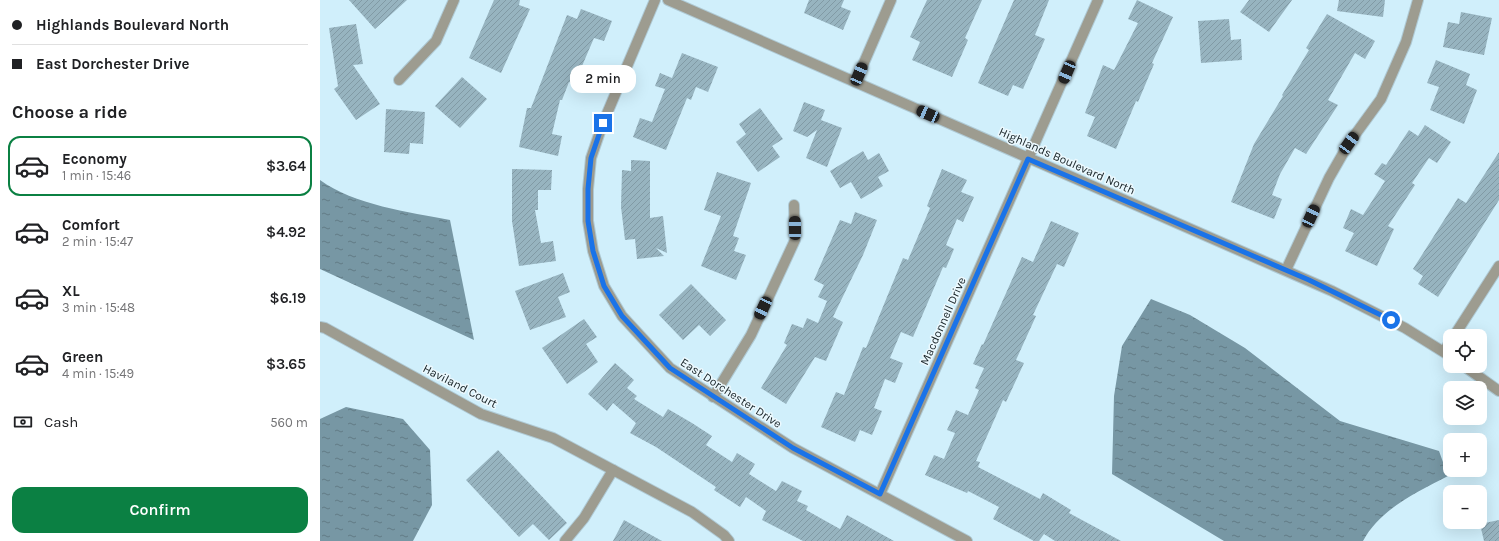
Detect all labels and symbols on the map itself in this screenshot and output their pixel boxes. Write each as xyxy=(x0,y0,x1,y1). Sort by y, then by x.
car xyxy=(1057,59,1077,85)
car xyxy=(849,61,869,87)
callout: 2 min xyxy=(570,65,636,93)
car xyxy=(915,104,941,124)
route end xyxy=(594,114,612,132)
street label: Highlands Boulevard North xyxy=(997,125,1137,197)
car xyxy=(1337,130,1361,156)
car xyxy=(1300,203,1322,229)
car xyxy=(789,216,801,240)
street label: Macdonnell Drive xyxy=(917,275,969,367)
car xyxy=(752,295,774,321)
route start xyxy=(1382,311,1400,329)
street label: East Dorchester Drive xyxy=(678,355,784,431)
street label: Haviland Court xyxy=(421,361,500,411)

